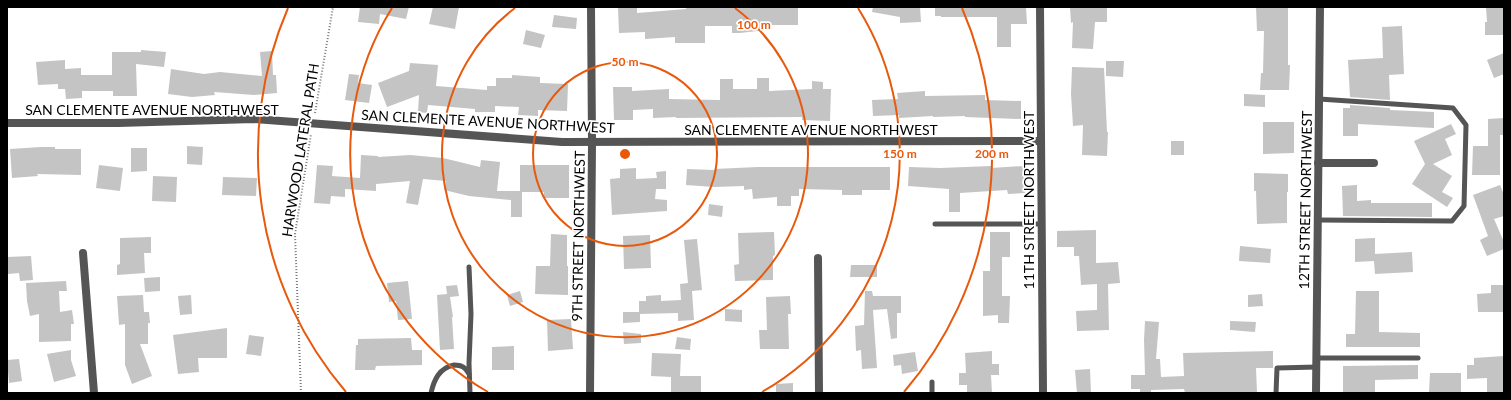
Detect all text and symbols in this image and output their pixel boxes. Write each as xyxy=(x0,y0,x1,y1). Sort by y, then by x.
text: 100 m xyxy=(737,17,771,32)
text: 50 m xyxy=(612,54,638,69)
street label: HARWOOD LATERAL PATH xyxy=(278,62,322,238)
street label: SAN CLEMENTE AVENUE NORTHWEST xyxy=(25,101,280,118)
street label: SAN CLEMENTE AVENUE NORTHWEST xyxy=(361,106,616,136)
street label: 11TH STREET NORTHWEST xyxy=(1020,110,1037,289)
street label: 12TH STREET NORTHWEST xyxy=(1295,110,1315,290)
street label: SAN CLEMENTE AVENUE NORTHWEST xyxy=(684,121,939,138)
text: 150 m xyxy=(883,146,917,161)
text: 200 m xyxy=(975,146,1009,161)
centre of rings xyxy=(618,147,632,161)
street label: 9TH STREET NORTHWEST xyxy=(568,150,588,321)

